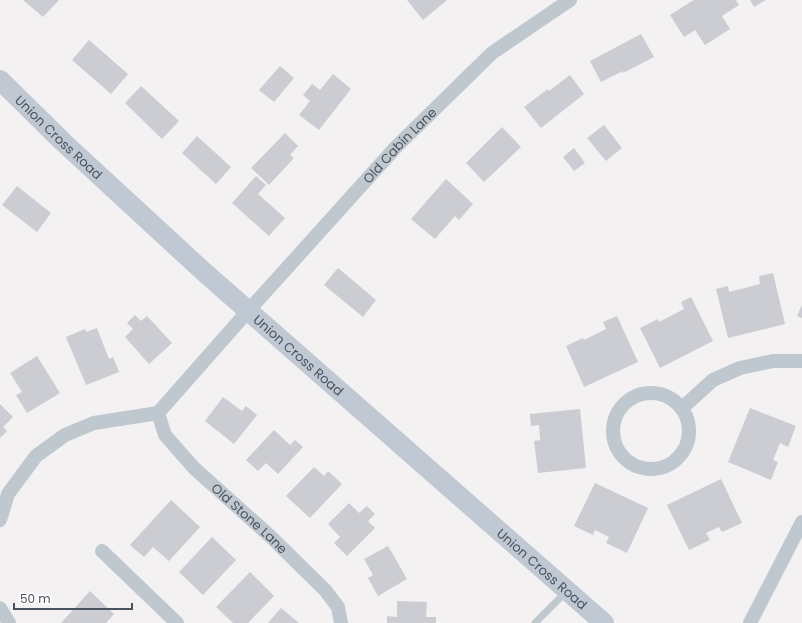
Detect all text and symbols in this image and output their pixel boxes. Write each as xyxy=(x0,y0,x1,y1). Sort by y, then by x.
street label: Union Cross Road xyxy=(11,91,107,184)
street label: Old Cabin Lane xyxy=(359,103,441,188)
street label: Union Cross Road xyxy=(249,310,348,400)
street label: Old Stone Lane xyxy=(207,479,292,558)
street label: Union Cross Road xyxy=(492,524,591,614)
scale bar xyxy=(14,585,132,611)
text: 50 m xyxy=(20,590,51,607)

